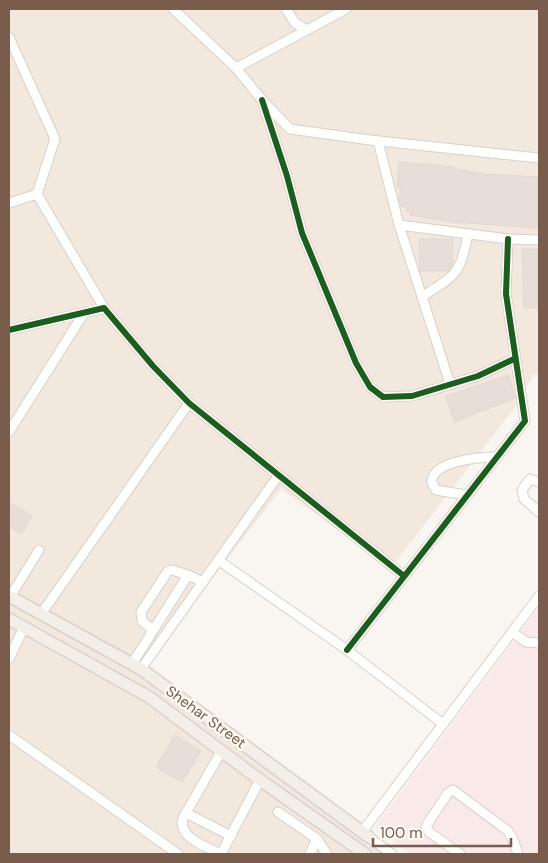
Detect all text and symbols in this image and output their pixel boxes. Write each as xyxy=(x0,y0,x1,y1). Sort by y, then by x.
street label: Shehar Street xyxy=(162,681,250,753)
scale bar xyxy=(373,816,510,848)
text: 100 m xyxy=(380,823,423,843)

